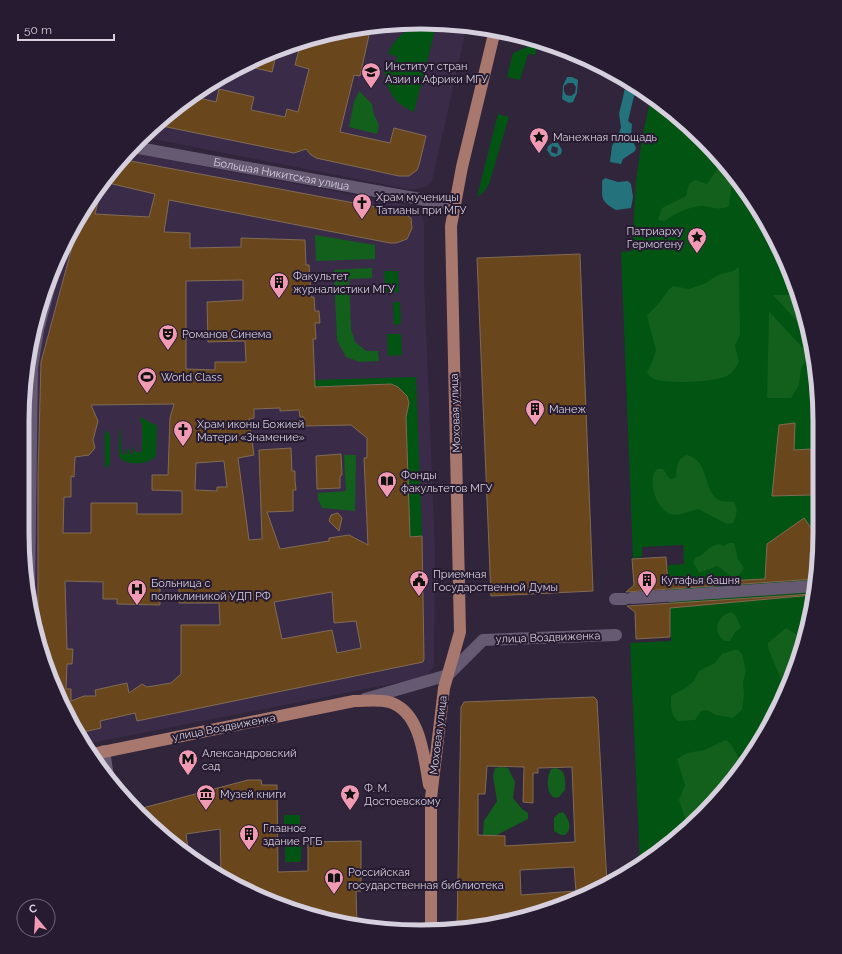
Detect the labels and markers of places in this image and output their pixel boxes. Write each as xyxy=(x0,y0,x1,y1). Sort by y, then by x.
place label: Институт стран Азии и Африки МГУ xyxy=(385,60,488,86)
school or university icon: Институт стран Азии и Африки МГУ xyxy=(360,61,382,89)
place icon: Манежная площадь xyxy=(528,126,550,154)
place label: Манежная площадь xyxy=(553,131,658,144)
place label: Храм мученицы Татианы при МГУ xyxy=(376,191,467,217)
church icon: Храм мученицы Татианы при МГУ xyxy=(351,192,373,220)
place label: Патриарху Гермогену xyxy=(626,225,683,251)
place icon: Патриарху Гермогену xyxy=(686,226,708,254)
place label: Факультет журналистики МГУ xyxy=(293,270,395,296)
building icon: Факультет журналистики МГУ xyxy=(268,271,290,299)
theatre icon: Романов Синема xyxy=(157,323,179,351)
place label: Романов Синема xyxy=(182,328,271,341)
sports icon: World Class xyxy=(136,366,158,394)
place label: World Class xyxy=(161,371,222,384)
building icon: Манеж xyxy=(524,398,546,426)
place label: Манеж xyxy=(549,403,586,416)
place label: Храм иконы Божией Матери «Знамение» xyxy=(197,418,305,444)
church icon: Храм иконы Божией Матери «Знамение» xyxy=(172,419,194,447)
place label: Фонды факультетов МГУ xyxy=(401,469,492,495)
library icon: Фонды факультетов МГУ xyxy=(376,470,398,498)
place label: Приемная Государственной Думы xyxy=(433,568,558,594)
public building icon: Приемная Государственной Думы xyxy=(408,569,430,597)
building icon: Кутафья башня xyxy=(636,569,658,597)
place label: Кутафья башня xyxy=(661,574,740,587)
place label: Больница с поликлиникой УДП РФ xyxy=(151,577,271,603)
hospital icon: Больница с поликлиникой УДП РФ xyxy=(126,578,148,606)
place label: Александровский сад xyxy=(202,747,296,773)
metro station icon: Александровский сад xyxy=(177,748,199,776)
place label: Ф. М. Достоевскому xyxy=(364,782,441,808)
museum icon: Музей книги xyxy=(195,783,217,811)
place icon: Ф. М. Достоевскому xyxy=(339,783,361,811)
place label: Музей книги xyxy=(220,788,286,801)
place label: Главное здание РГБ xyxy=(263,822,322,848)
building icon: Главное здание РГБ xyxy=(238,823,260,851)
place label: Российская государственная библиотека xyxy=(348,866,504,892)
library icon: Российская государственная библиотека xyxy=(323,867,345,895)

